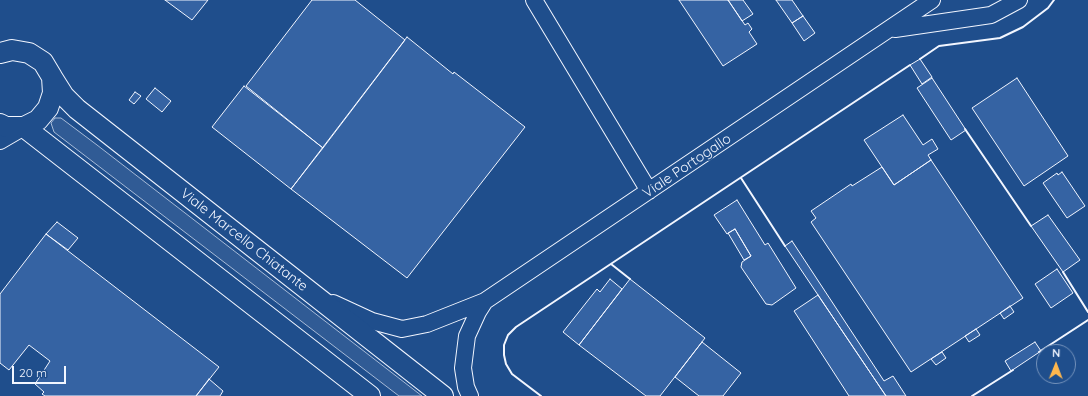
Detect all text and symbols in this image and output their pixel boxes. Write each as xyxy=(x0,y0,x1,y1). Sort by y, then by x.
street label: Viale Portogallo xyxy=(640,130,734,202)
street label: Viale Marcello Chiatante xyxy=(177,185,311,295)
north arrow xyxy=(1036,344,1076,384)
text: N xyxy=(1052,346,1060,360)
scale bar xyxy=(14,358,68,384)
text: 20 m xyxy=(19,365,47,380)

